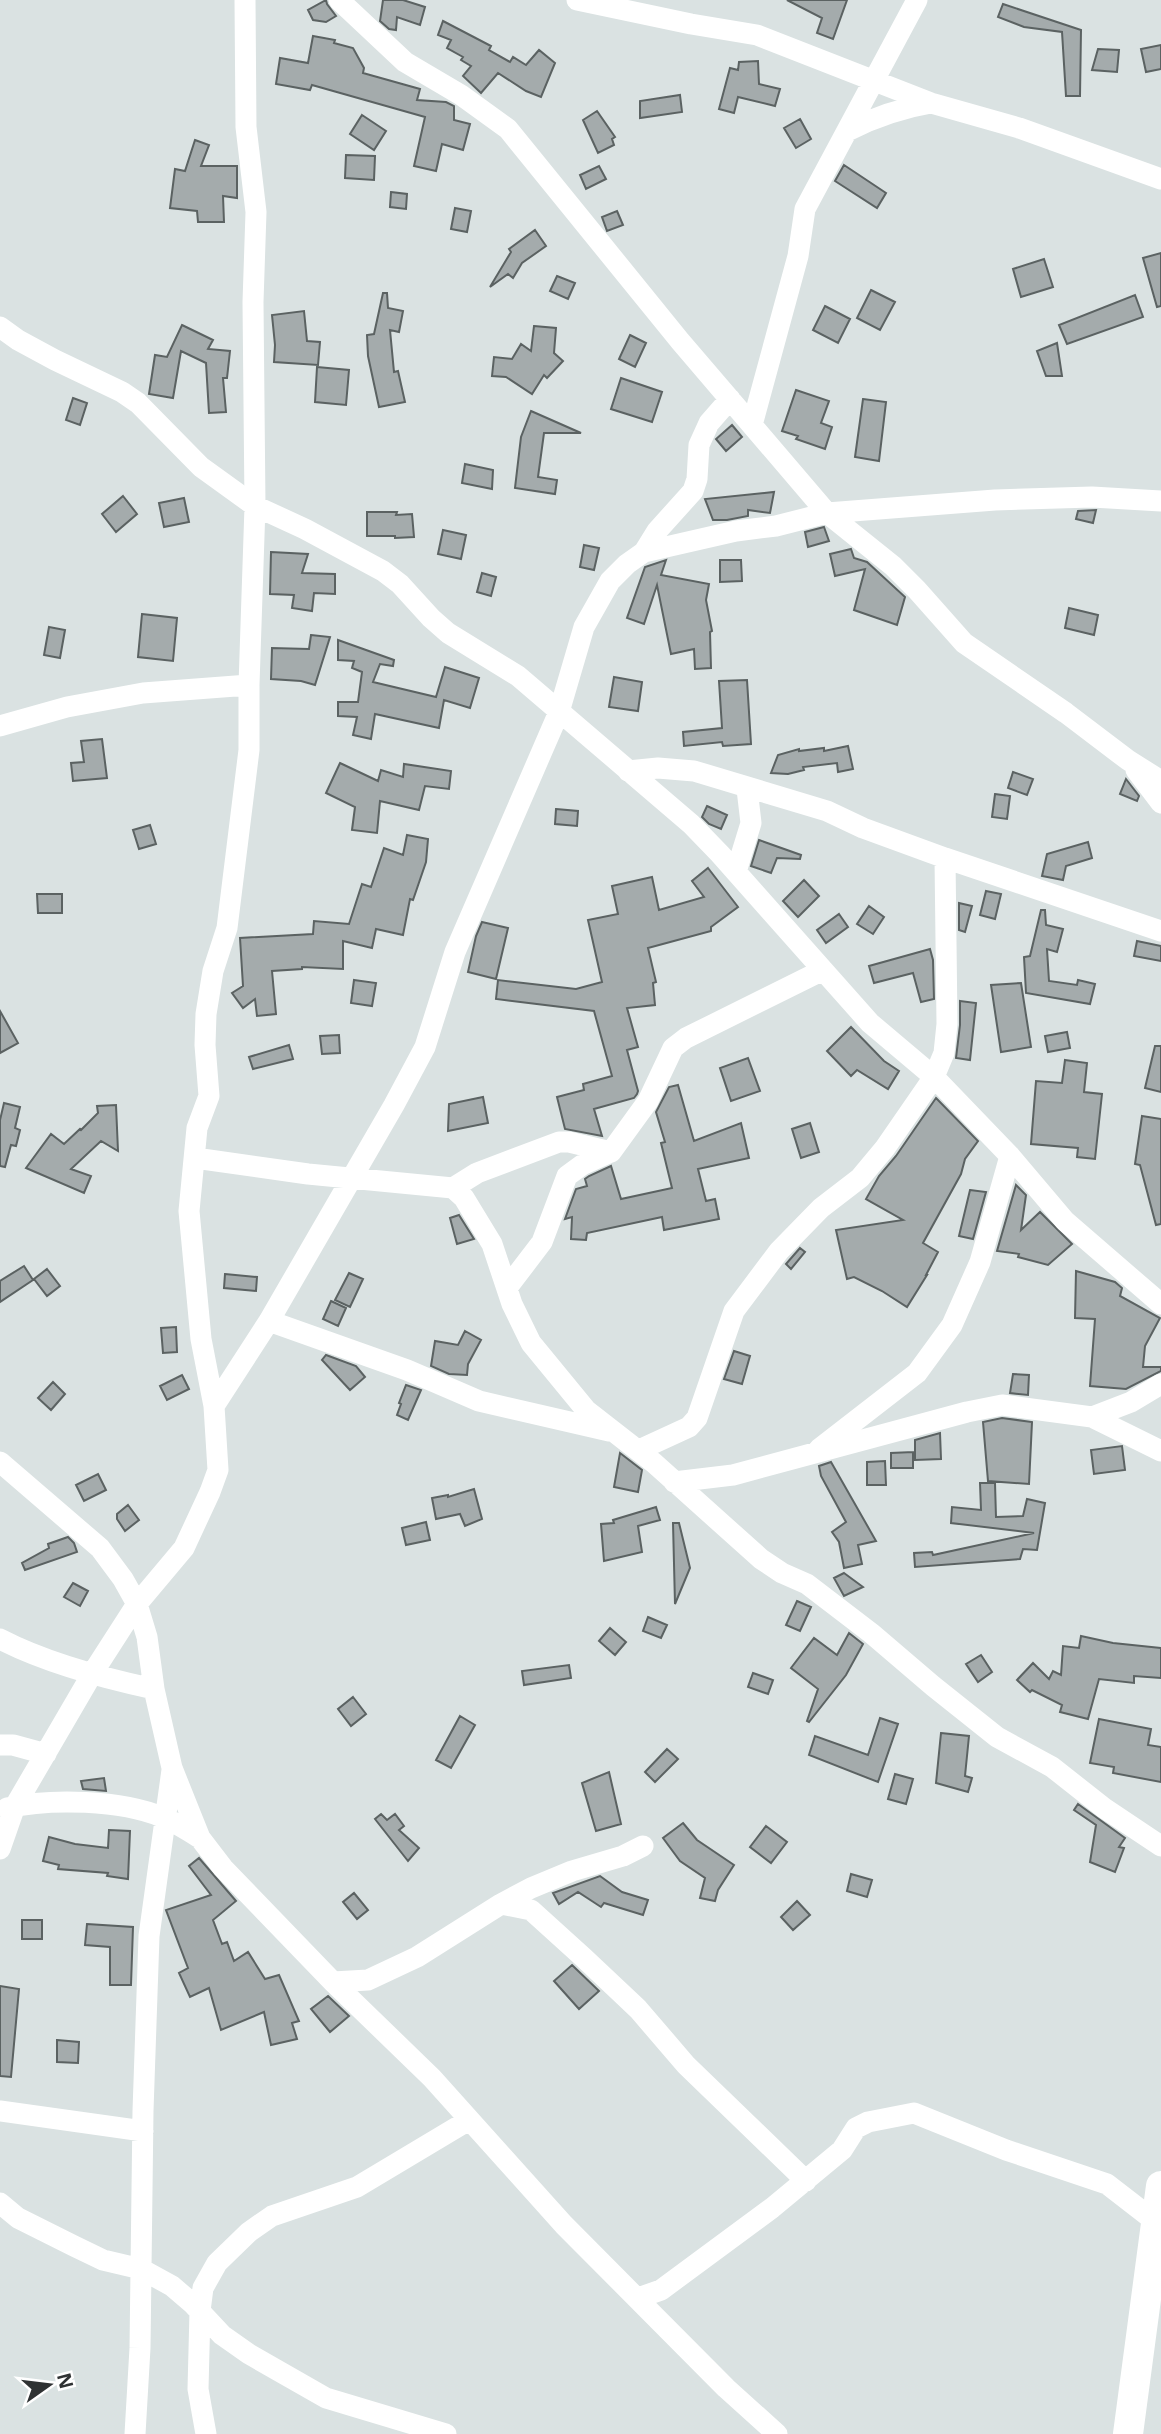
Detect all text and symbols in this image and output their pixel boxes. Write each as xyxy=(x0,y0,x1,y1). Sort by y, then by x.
north arrow xyxy=(14,2350,84,2420)
text: N xyxy=(51,2370,80,2392)

